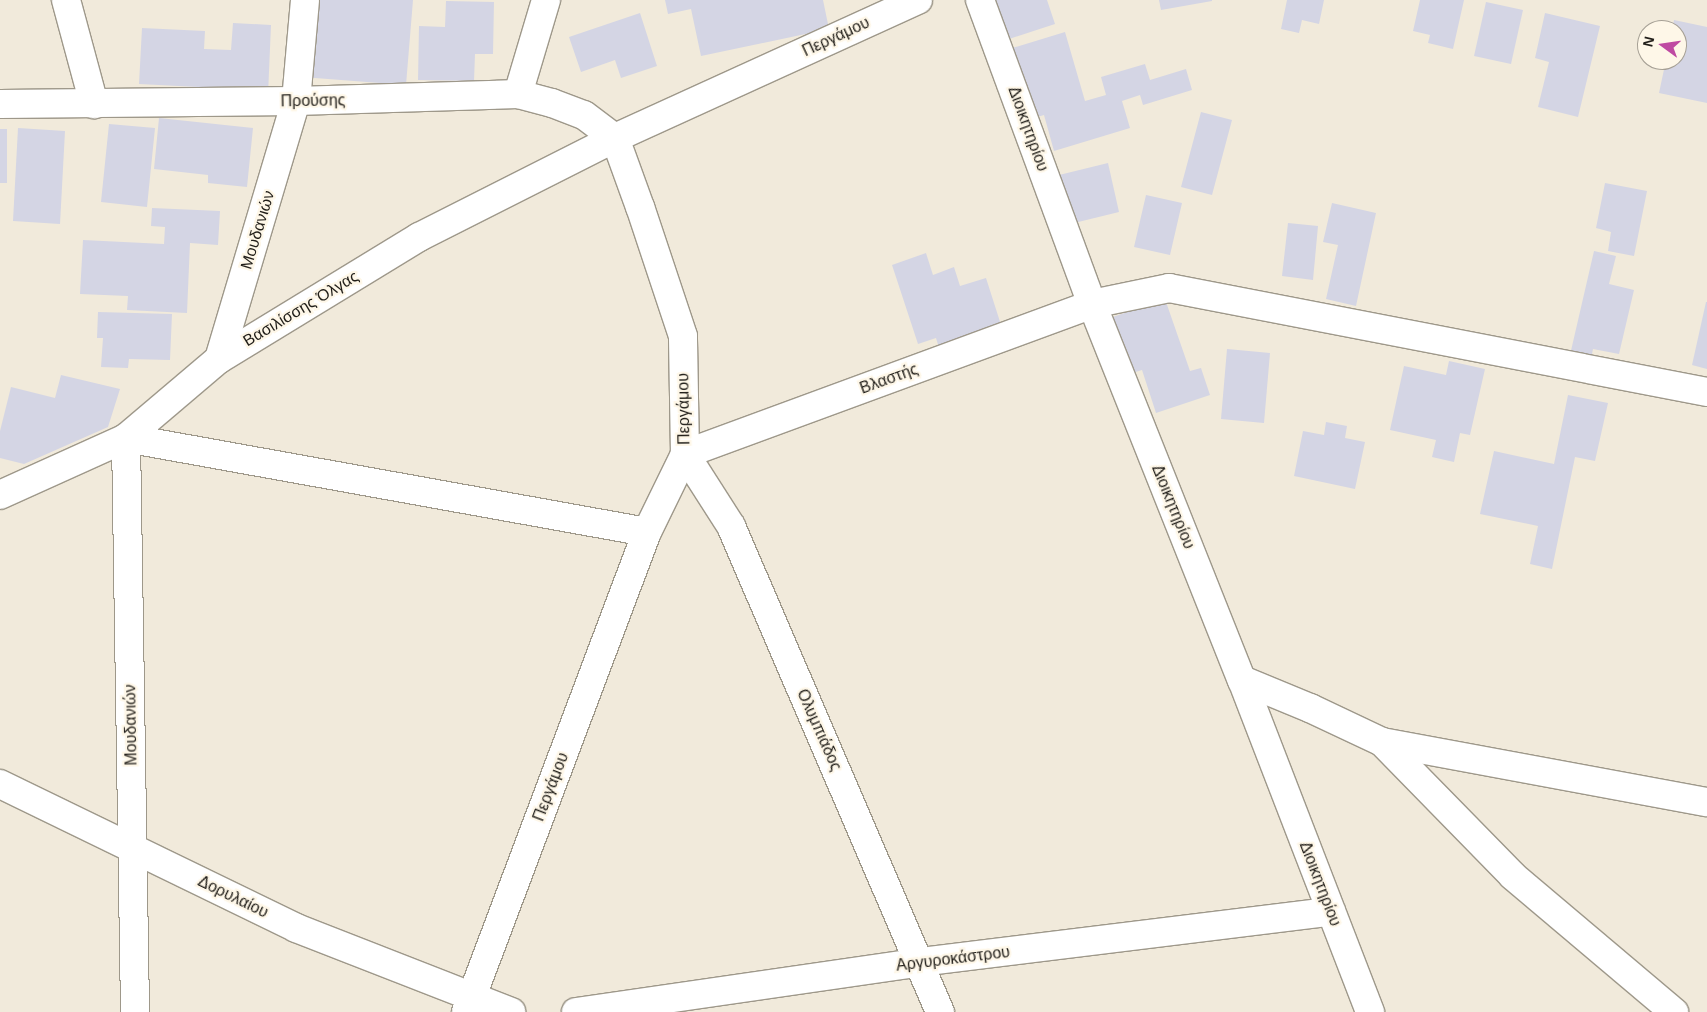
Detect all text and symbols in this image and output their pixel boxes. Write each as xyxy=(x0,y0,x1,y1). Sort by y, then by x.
street label: Περγάμου xyxy=(799,13,873,61)
north arrow xyxy=(1637,20,1687,70)
text: N xyxy=(1639,35,1657,48)
street label: Διοικητηρίου xyxy=(1004,84,1052,174)
street label: Προύσης xyxy=(280,91,346,111)
street label: Μουδανιών xyxy=(237,188,279,272)
street label: Βασιλίσσης Όλγας xyxy=(240,267,362,351)
street label: Βλαστής xyxy=(857,360,921,398)
street label: Περγάμου xyxy=(674,373,694,445)
street label: Διοικητηρίου xyxy=(1147,462,1199,552)
street label: Μουδανιών xyxy=(121,684,141,766)
street label: Ολυμπιάδος xyxy=(792,686,846,774)
street label: Περγάμου xyxy=(529,750,573,824)
street label: Διοικητηρίου xyxy=(1295,839,1345,929)
street label: Δορυλαίου xyxy=(195,872,271,922)
street label: Αργυροκάστρου xyxy=(895,942,1011,976)

